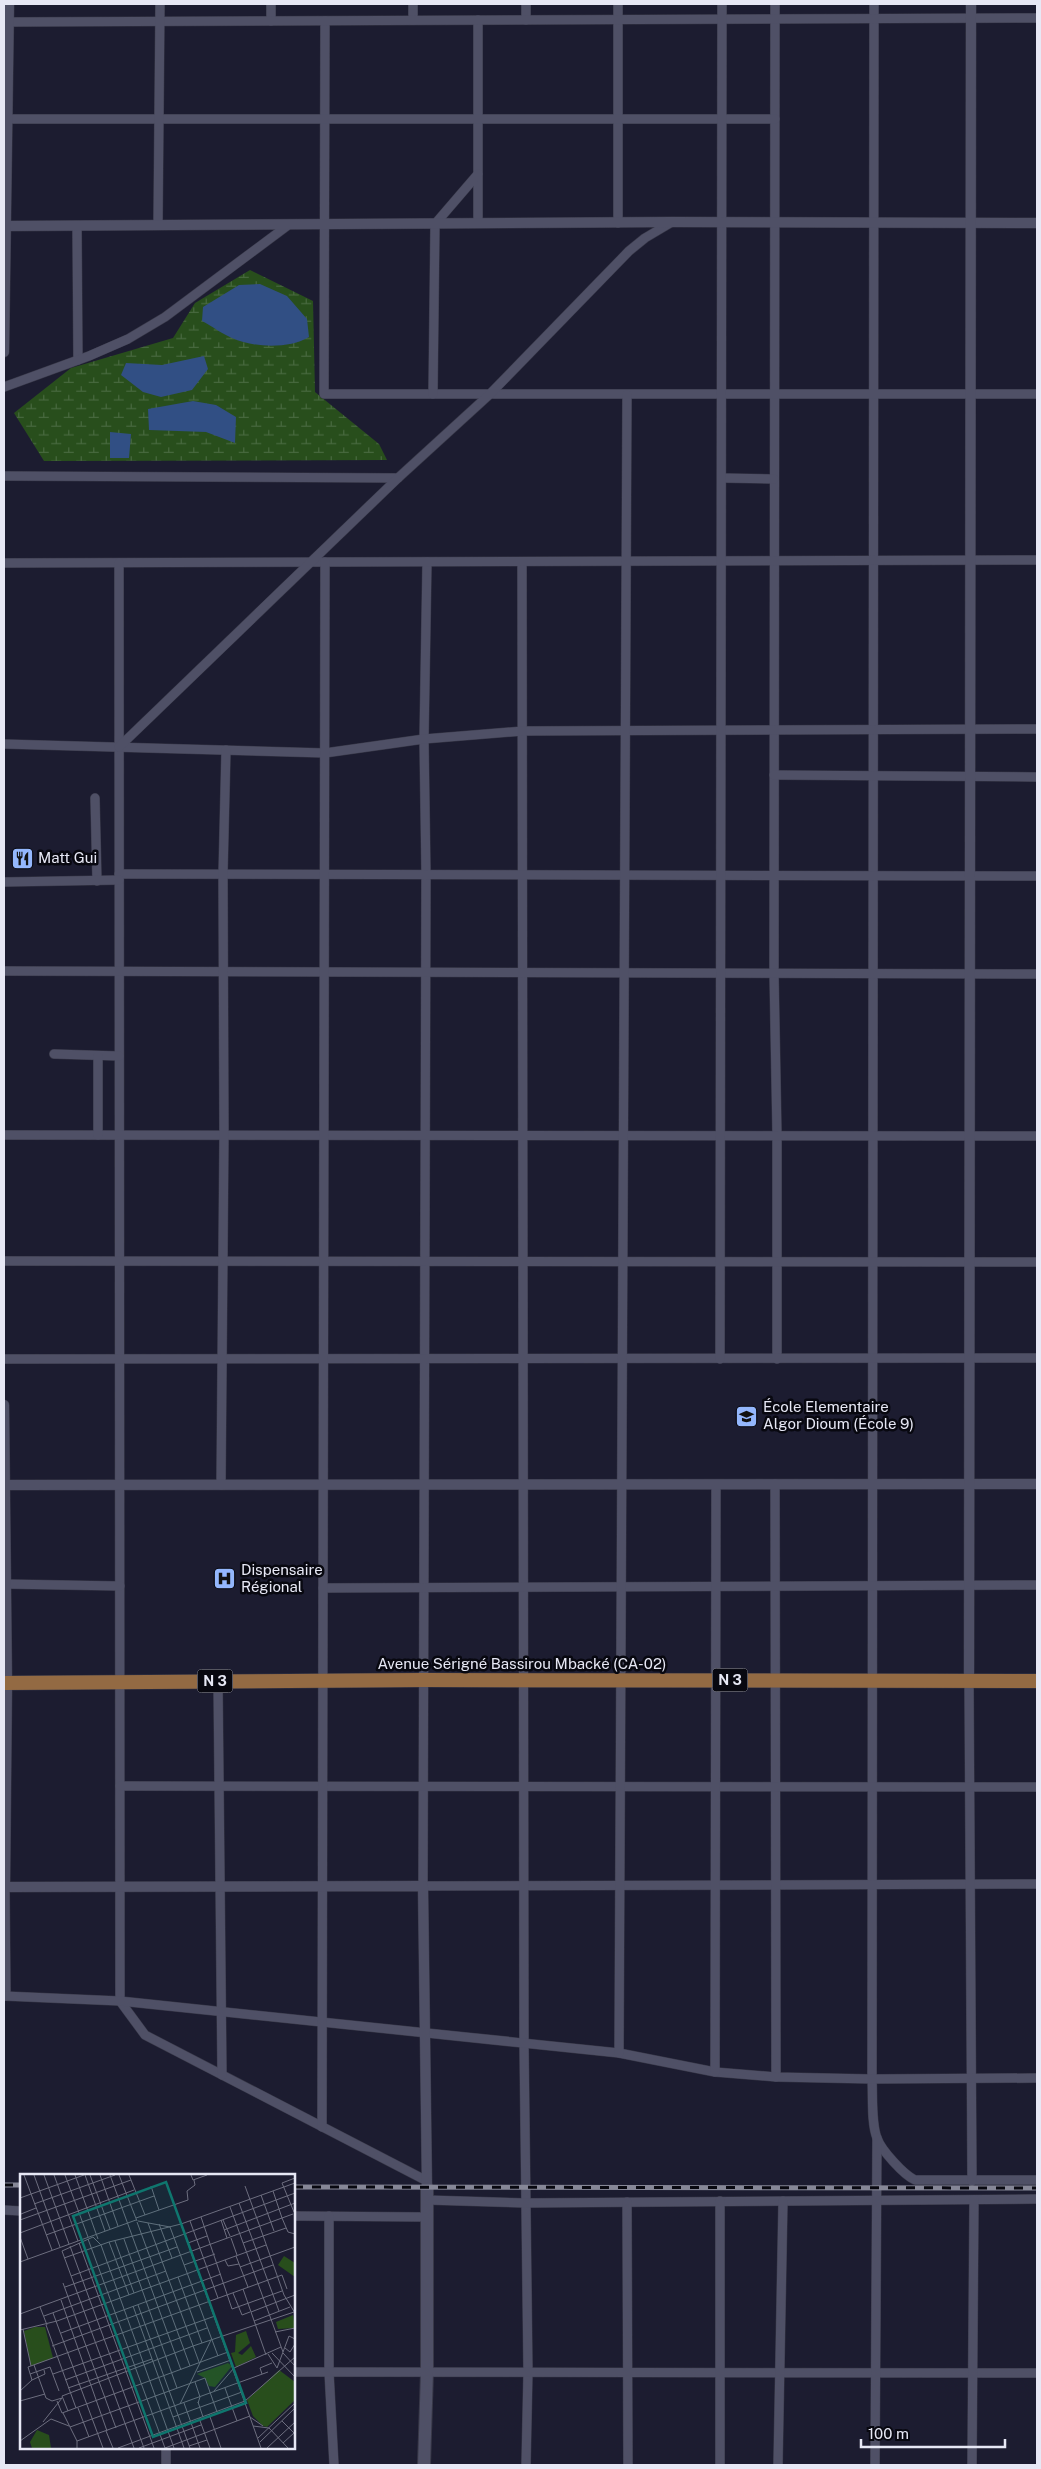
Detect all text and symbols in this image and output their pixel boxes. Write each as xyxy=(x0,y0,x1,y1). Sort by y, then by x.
restaurant icon: Matt Gui xyxy=(10,846,34,870)
place label: Matt Gui xyxy=(38,849,97,866)
place label: École Elementaire Algor Dioum (École 9) xyxy=(763,1398,914,1432)
school or university icon: École Elementaire Algor Dioum (École 9) xyxy=(735,1404,759,1428)
place label: Dispensaire Régional xyxy=(241,1561,323,1595)
hospital icon: Dispensaire Régional xyxy=(213,1567,237,1591)
street label: Avenue Sérigné Bassirou Mbacké (CA-02) xyxy=(378,1655,666,1672)
road number: N 3 xyxy=(712,1668,748,1692)
road number: N 3 xyxy=(198,1670,232,1692)
inset map xyxy=(20,2174,295,2449)
scale bar xyxy=(861,2416,1005,2448)
text: 100 m xyxy=(868,2425,909,2442)

